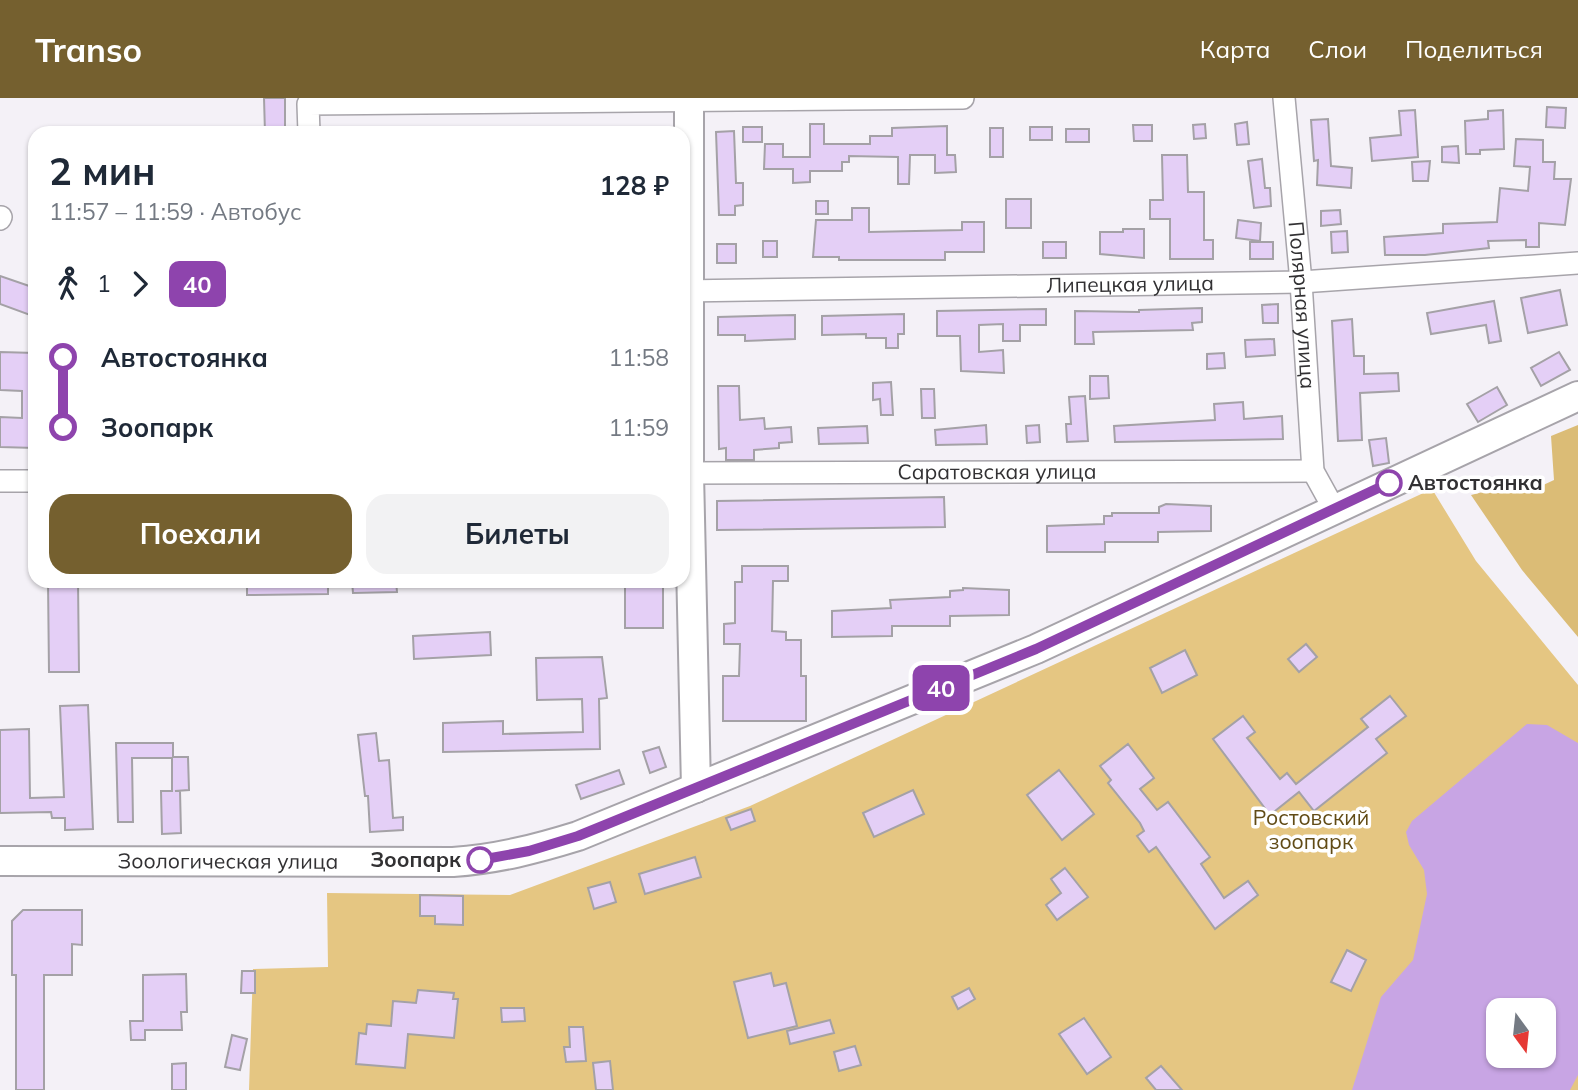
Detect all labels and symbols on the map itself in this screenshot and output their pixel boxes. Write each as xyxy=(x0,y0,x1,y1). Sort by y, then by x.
street label: Полярная улица xyxy=(1283,220,1322,390)
street label: Липецкая улица xyxy=(1046,269,1214,298)
street label: Саратовская улица xyxy=(897,458,1097,484)
place label: Автостоянка xyxy=(1408,469,1543,495)
marker: Автостоянка xyxy=(1376,470,1402,496)
line badge: 40 xyxy=(909,665,972,711)
park label: Ростовский зоопарк xyxy=(1253,804,1369,854)
place label: Зоопарк xyxy=(371,846,462,872)
street label: Зоологическая улица xyxy=(118,847,338,874)
marker: Зоопарк xyxy=(467,847,493,873)
north arrow xyxy=(1486,998,1556,1068)

